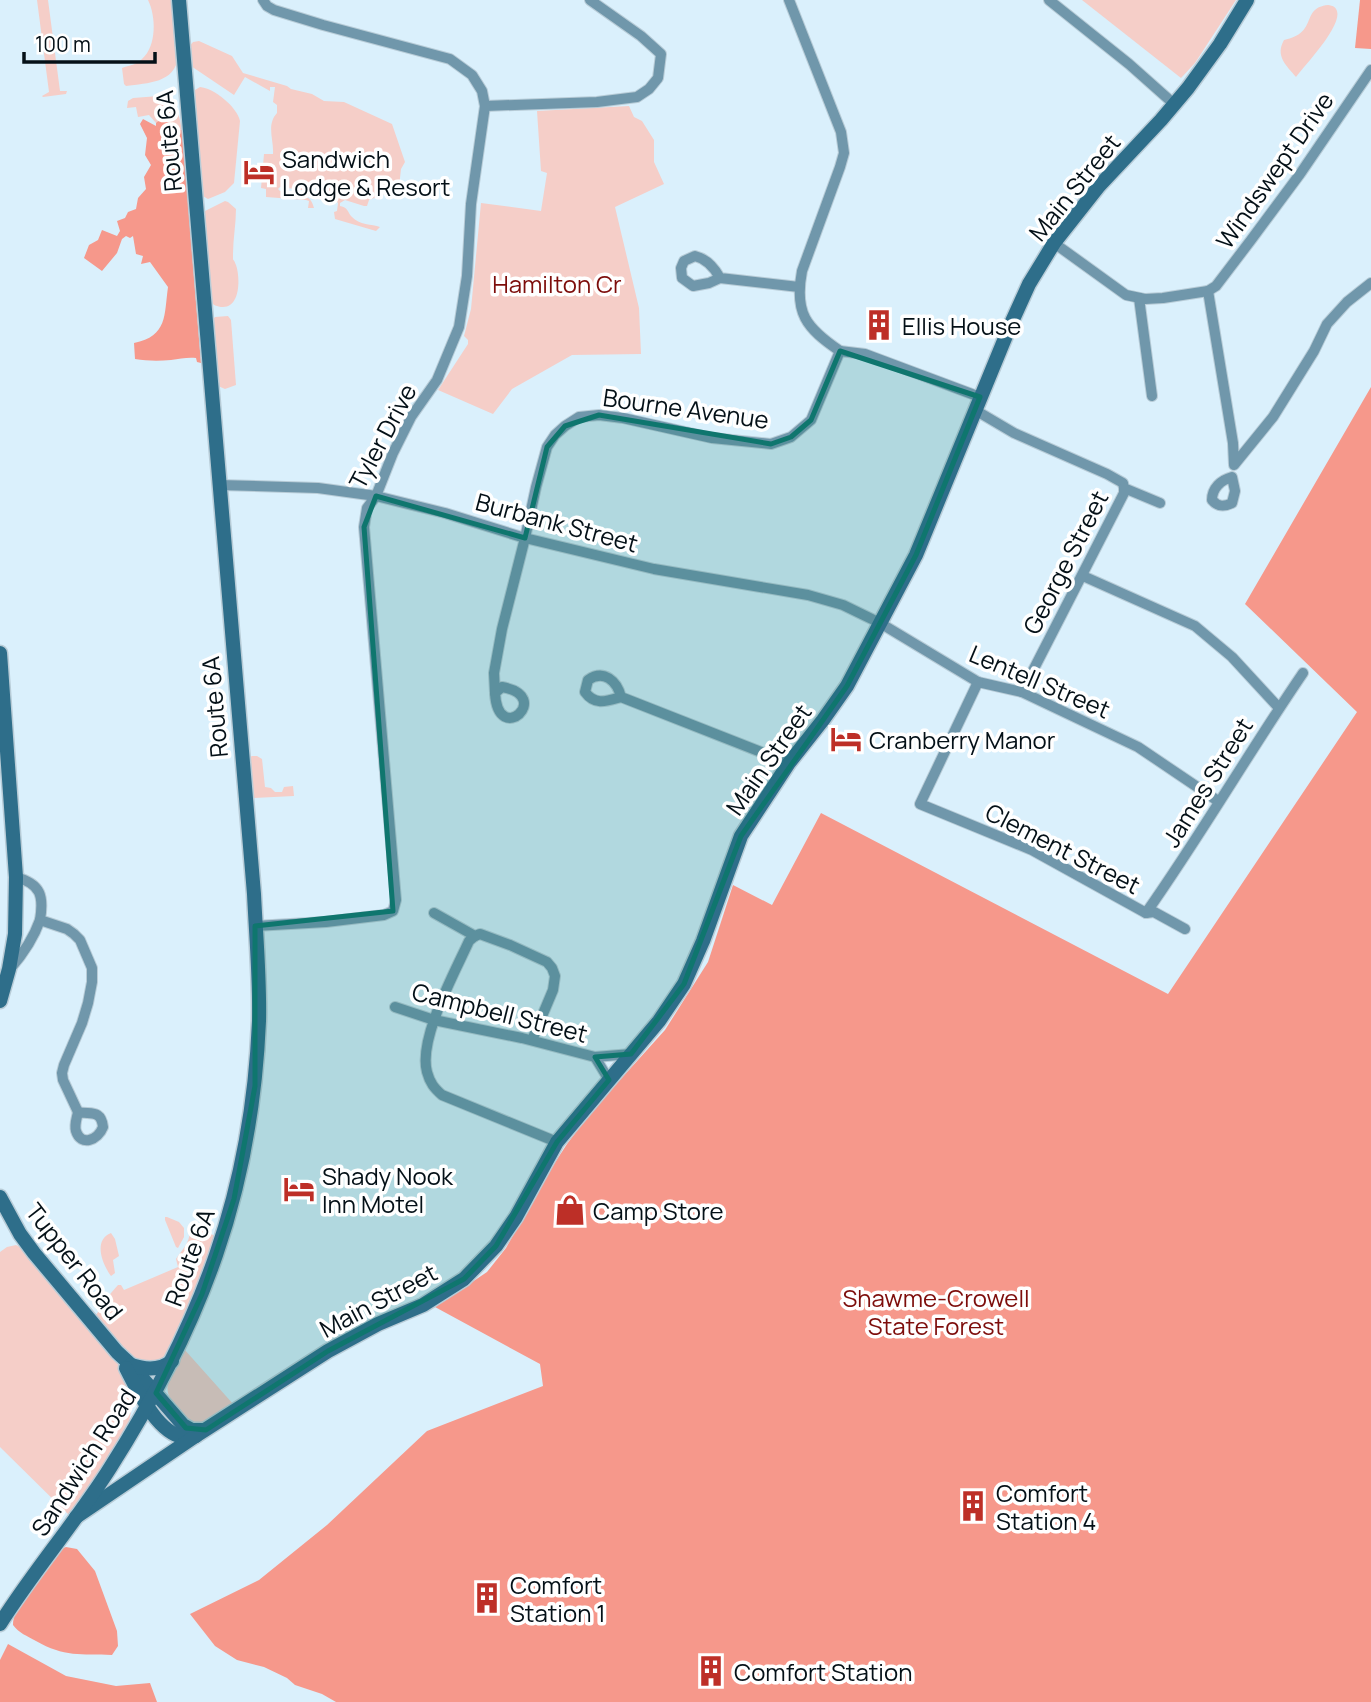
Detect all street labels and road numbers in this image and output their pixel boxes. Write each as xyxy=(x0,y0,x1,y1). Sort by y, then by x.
street label: Windswept Drive xyxy=(1208,85,1340,255)
street label: Route 6A xyxy=(147,89,189,193)
street label: Main Street xyxy=(1021,127,1127,247)
street label: Tyler Drive xyxy=(341,378,423,494)
street label: Bourne Avenue xyxy=(601,380,771,436)
street label: Burbank Street xyxy=(472,485,642,559)
street label: George Street xyxy=(1015,485,1115,639)
street label: Lentell Street xyxy=(965,637,1115,725)
street label: Route 6A xyxy=(193,655,235,759)
street label: Main Street xyxy=(718,697,818,821)
street label: James Street xyxy=(1154,711,1260,853)
street label: Clement Street xyxy=(980,795,1146,901)
street label: Campbell Street xyxy=(409,974,591,1050)
street label: Tupper Road xyxy=(19,1196,131,1326)
street label: Route 6A xyxy=(156,1204,222,1310)
street label: Main Street xyxy=(313,1255,443,1345)
street label: Sandwich Road xyxy=(23,1382,143,1542)

